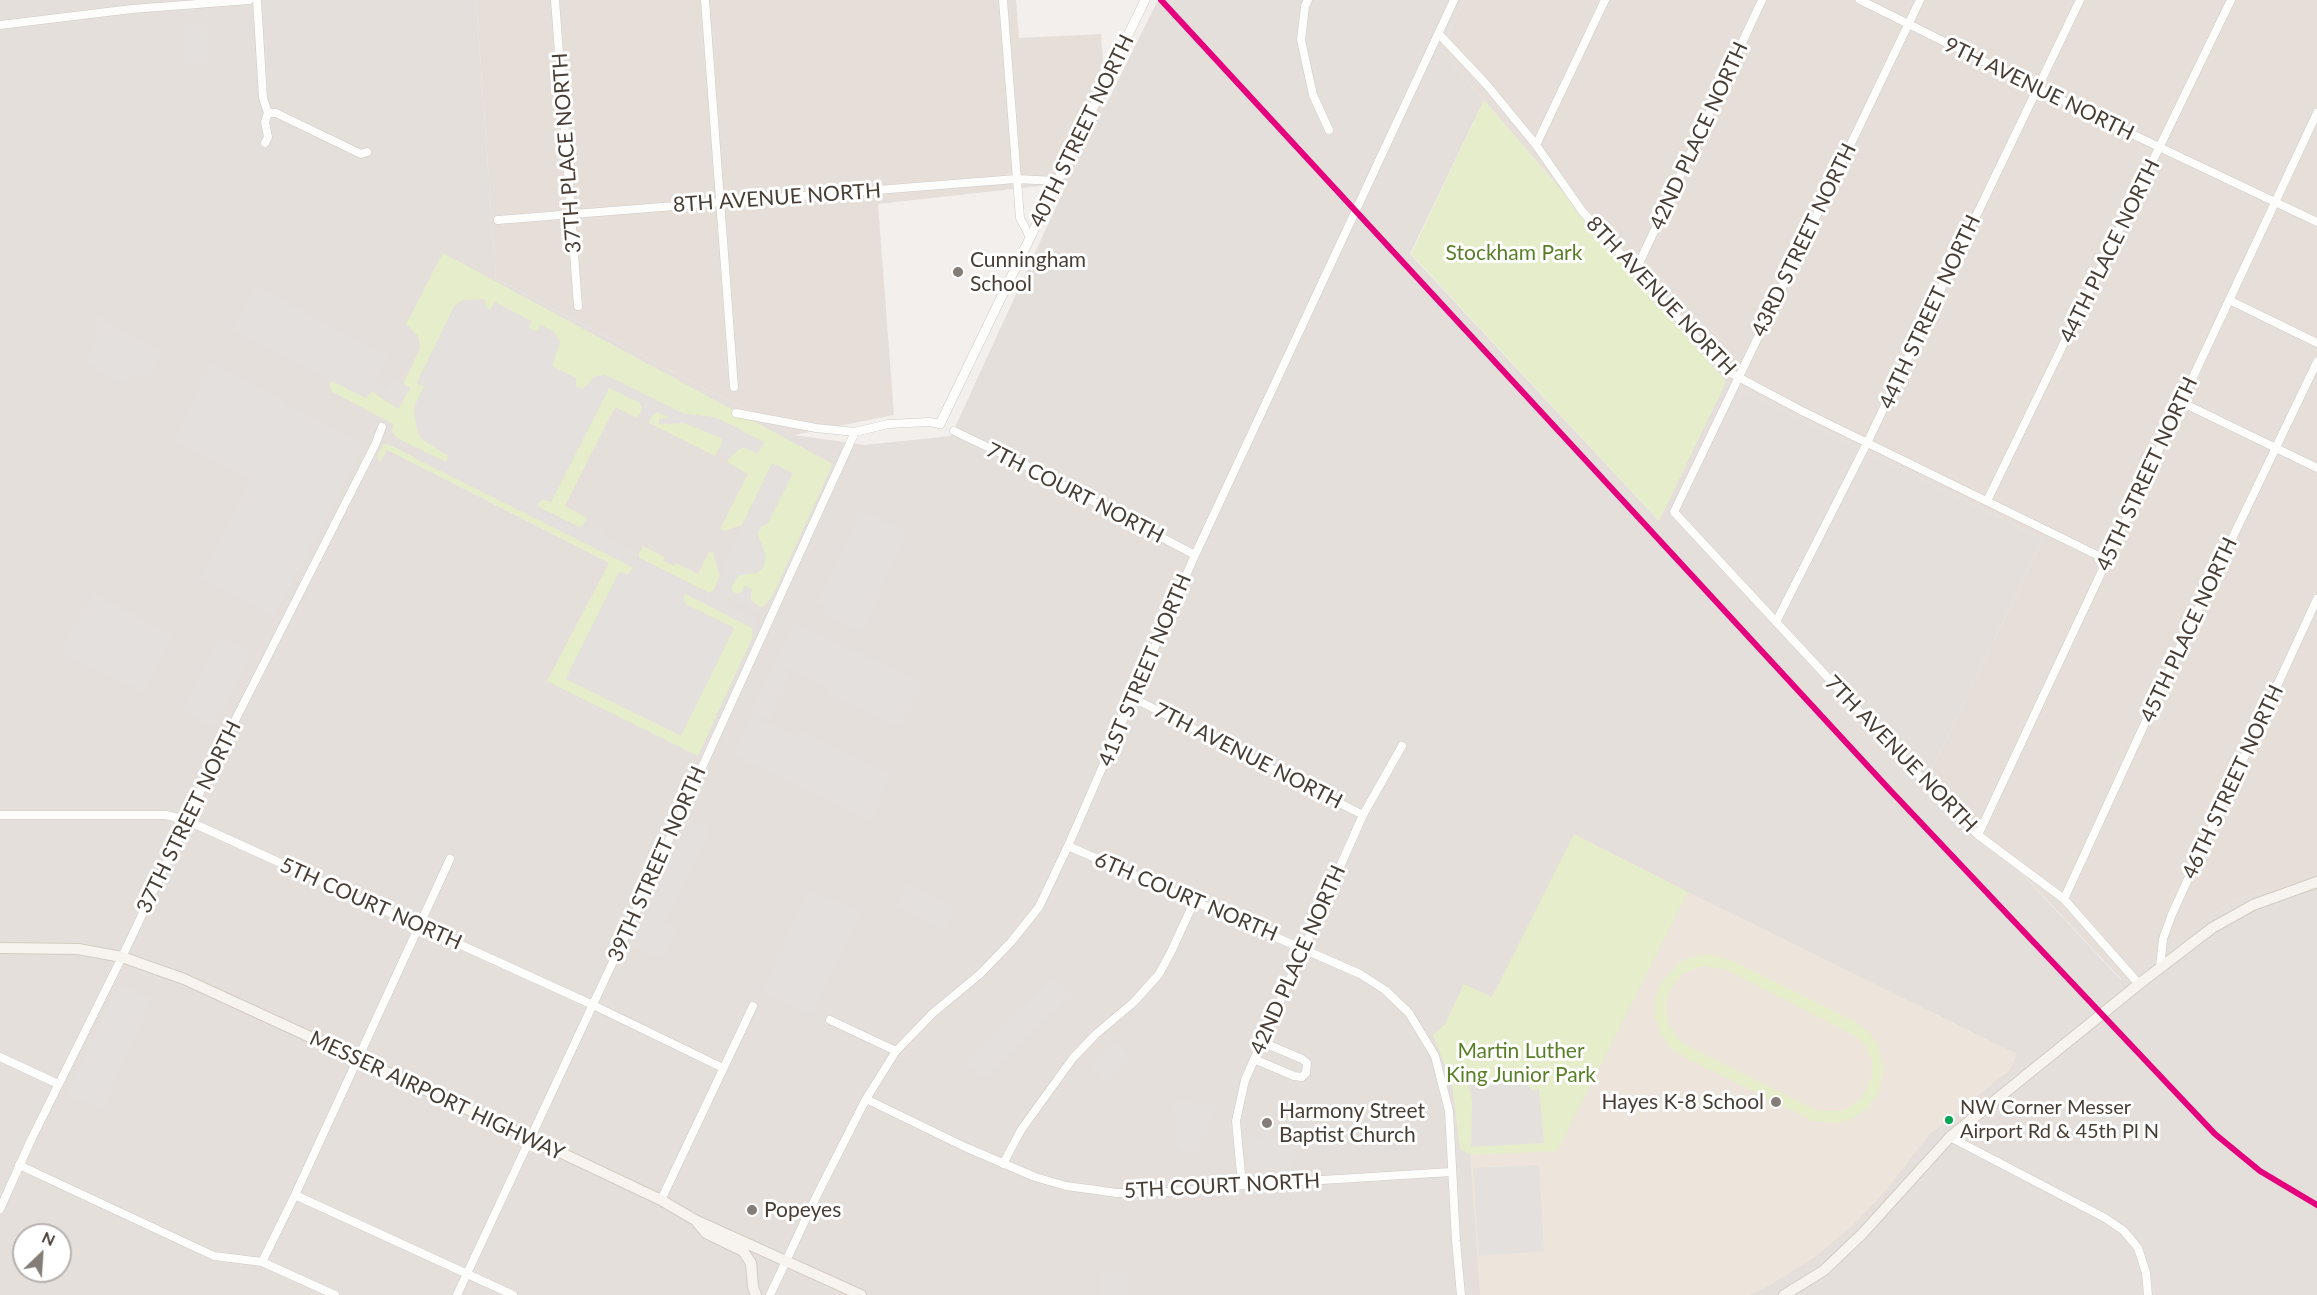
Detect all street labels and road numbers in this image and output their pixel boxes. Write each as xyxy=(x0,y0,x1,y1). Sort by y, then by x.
street label: 40TH STREET NORTH xyxy=(1024,31,1140,231)
street label: 9TH AVENUE NORTH xyxy=(1940,32,2138,146)
street label: 42ND PLACE NORTH xyxy=(1644,38,1754,234)
street label: 37TH PLACE NORTH xyxy=(547,52,587,254)
street label: 43RD STREET NORTH xyxy=(1746,139,1862,341)
street label: 44TH PLACE NORTH xyxy=(2055,155,2165,347)
street label: 8TH AVENUE NORTH xyxy=(672,178,882,218)
street label: 8TH AVENUE NORTH xyxy=(1581,211,1741,381)
street label: 44TH STREET NORTH xyxy=(1874,211,1986,413)
street label: 45TH STREET NORTH xyxy=(2091,373,2203,575)
street label: 7TH COURT NORTH xyxy=(982,437,1168,549)
street label: 45TH PLACE NORTH xyxy=(2135,534,2243,726)
street label: 41ST STREET NORTH xyxy=(1093,570,1197,770)
street label: 7TH AVENUE NORTH xyxy=(1820,670,1982,838)
street label: 46TH STREET NORTH xyxy=(2177,681,2289,883)
street label: 7TH AVENUE NORTH xyxy=(1149,697,1347,815)
street label: 37TH STREET NORTH xyxy=(131,717,247,917)
street label: 39TH STREET NORTH xyxy=(603,762,711,966)
street label: 6TH COURT NORTH xyxy=(1091,847,1281,947)
street label: 5TH COURT NORTH xyxy=(276,853,466,955)
street label: 42ND PLACE NORTH xyxy=(1245,861,1351,1059)
street label: MESSER AIRPORT HIGHWAY xyxy=(306,1026,568,1166)
street label: 5TH COURT NORTH xyxy=(1123,1168,1321,1204)

